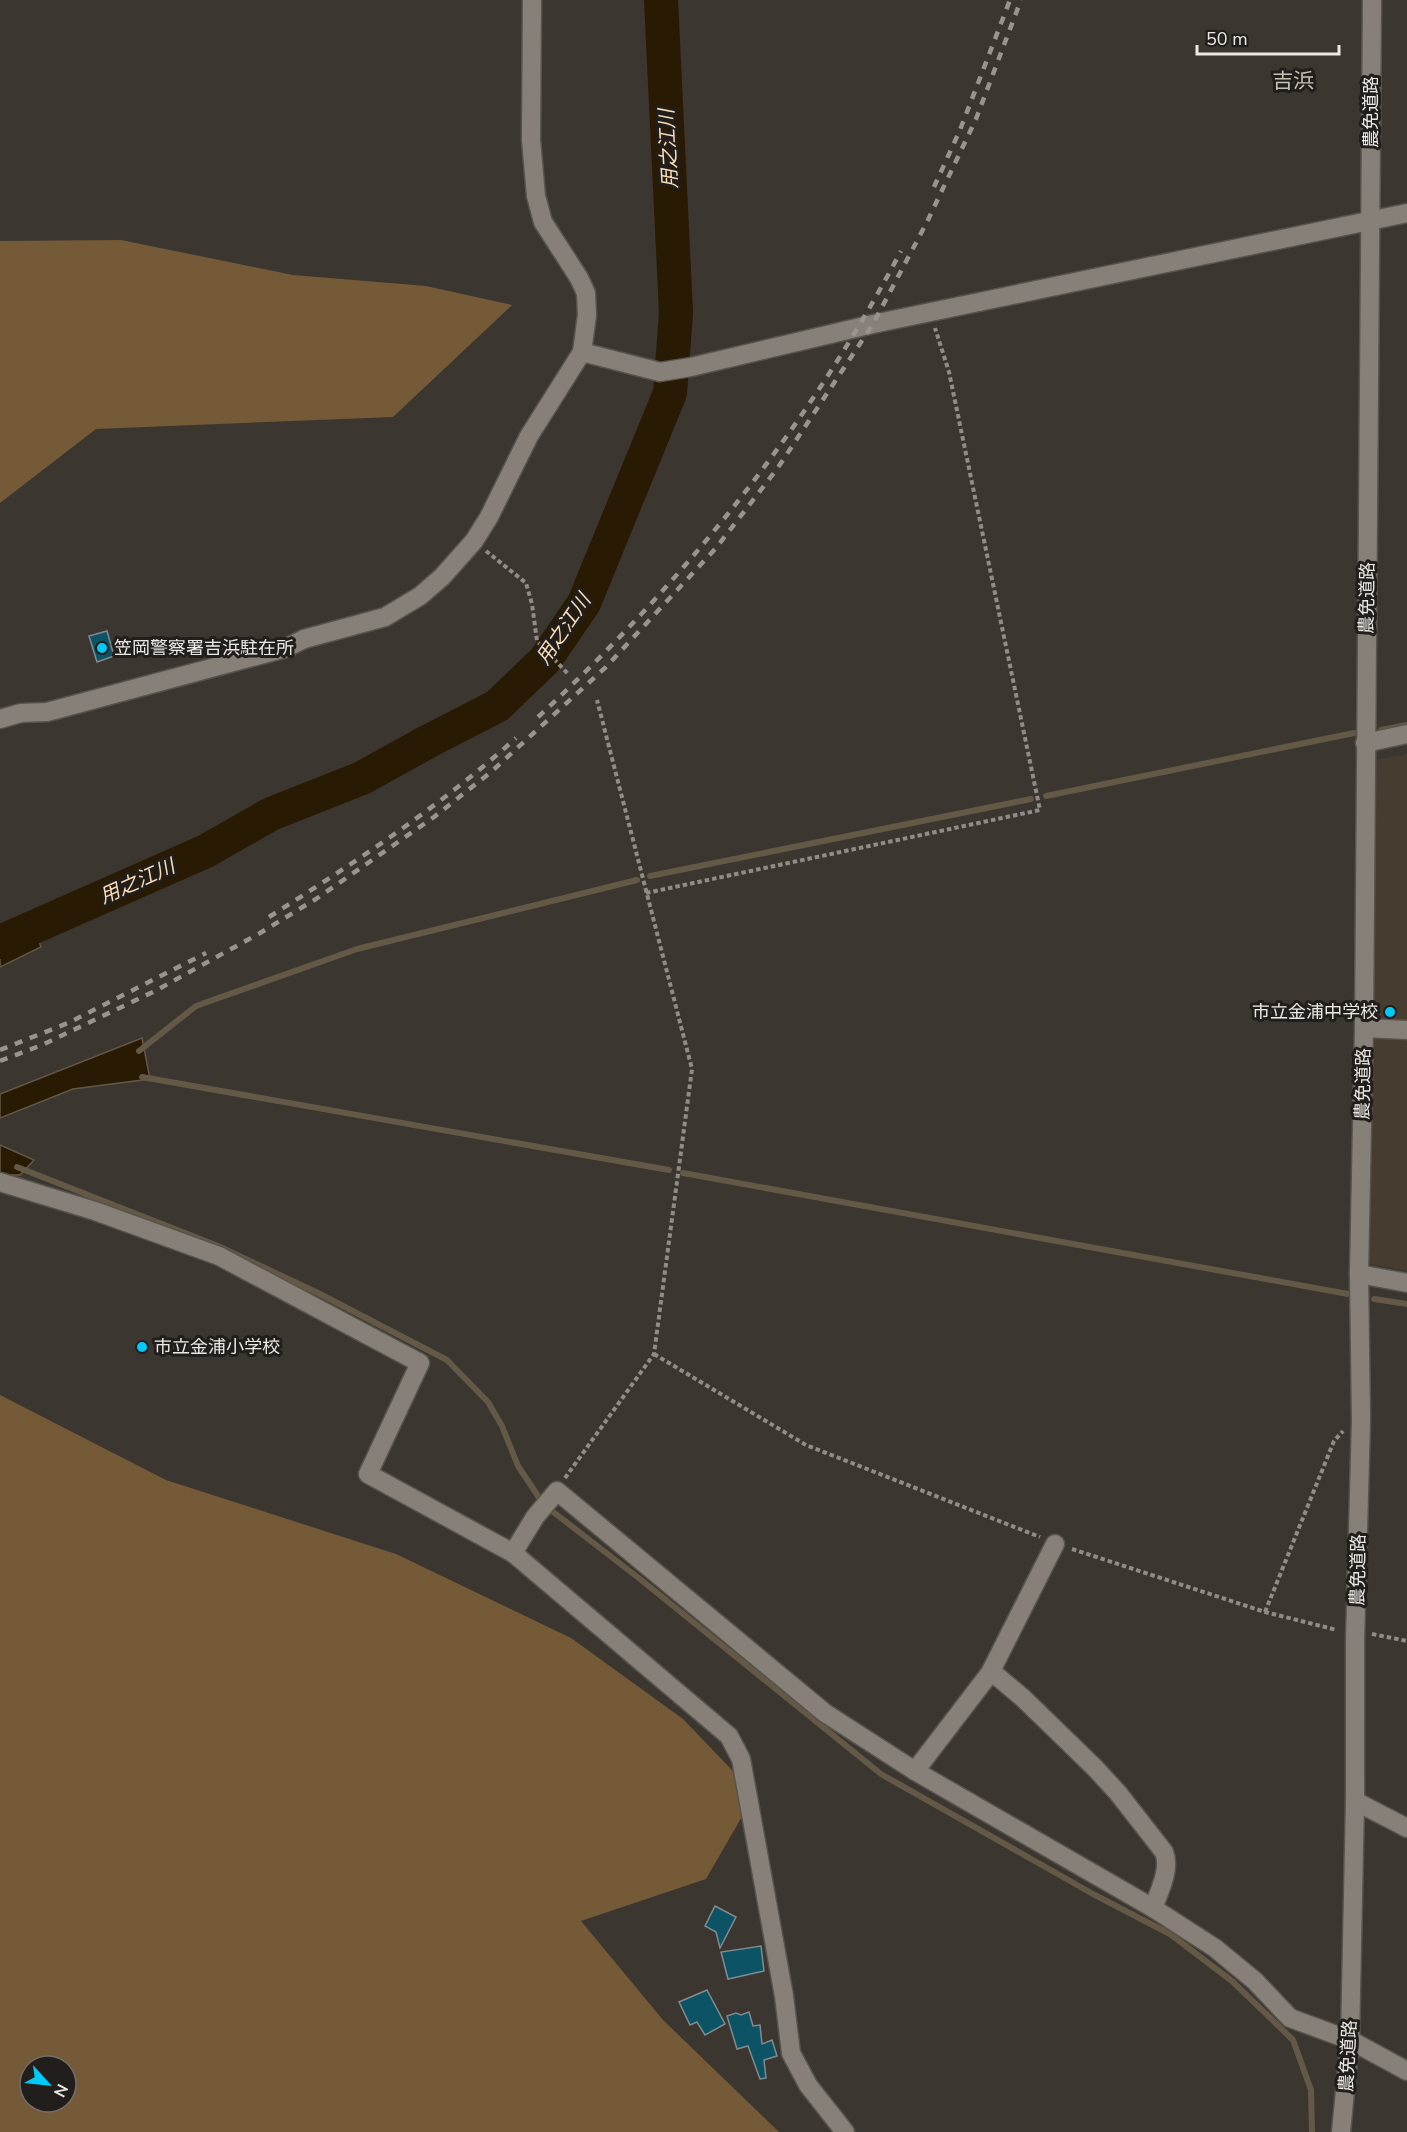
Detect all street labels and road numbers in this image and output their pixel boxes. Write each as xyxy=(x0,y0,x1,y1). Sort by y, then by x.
street label: 農免道路 xyxy=(1359,76,1383,148)
street label: 農免道路 xyxy=(1354,562,1380,634)
street label: 農免道路 xyxy=(1350,1048,1376,1120)
street label: 農免道路 xyxy=(1345,1534,1371,1606)
street label: 農免道路 xyxy=(1334,2019,1362,2093)

